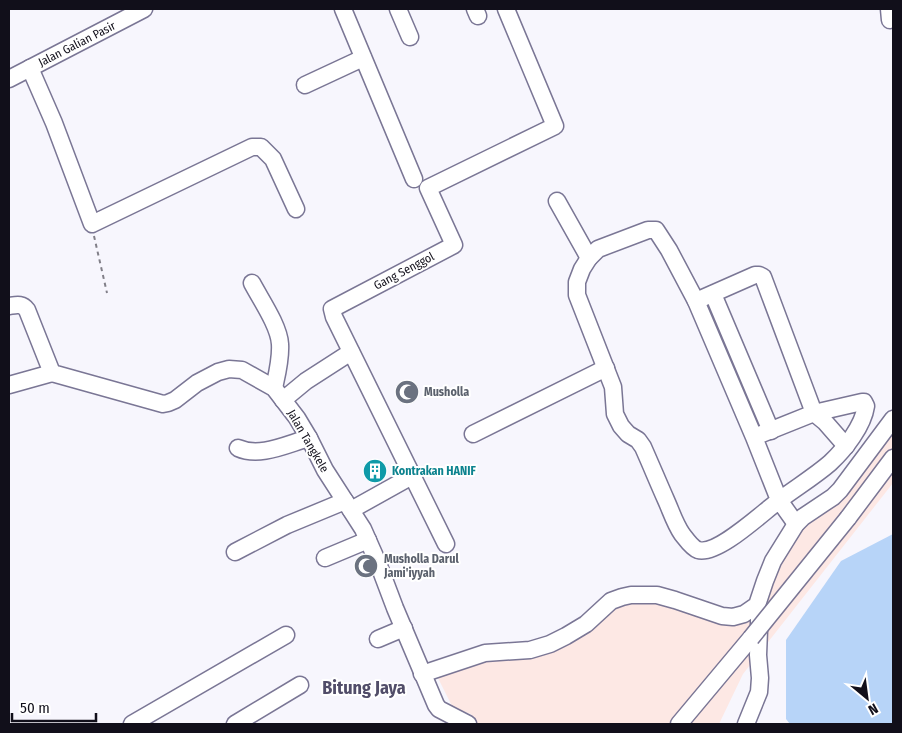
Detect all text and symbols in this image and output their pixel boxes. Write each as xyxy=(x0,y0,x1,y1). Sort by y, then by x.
street label: Jalan Galian Pasir xyxy=(36,18,119,69)
street label: Gang Senggol xyxy=(371,249,437,293)
mosque icon: Musholla xyxy=(394,379,420,405)
place label: Musholla xyxy=(424,385,469,399)
street label: Jalan Tangkele xyxy=(284,407,332,475)
building icon: Kontrakan HANIF xyxy=(362,458,388,484)
place label: Kontrakan HANIF xyxy=(392,464,477,478)
place label: Musholla Darul Jami'iyyah xyxy=(383,552,459,580)
mosque icon: Musholla Darul Jami'iyyah xyxy=(353,553,379,579)
north arrow xyxy=(842,673,892,723)
district label: Bitung Jaya xyxy=(322,677,406,699)
scale bar xyxy=(12,690,96,722)
text: 50 m xyxy=(20,699,50,717)
text: N xyxy=(865,699,881,718)

